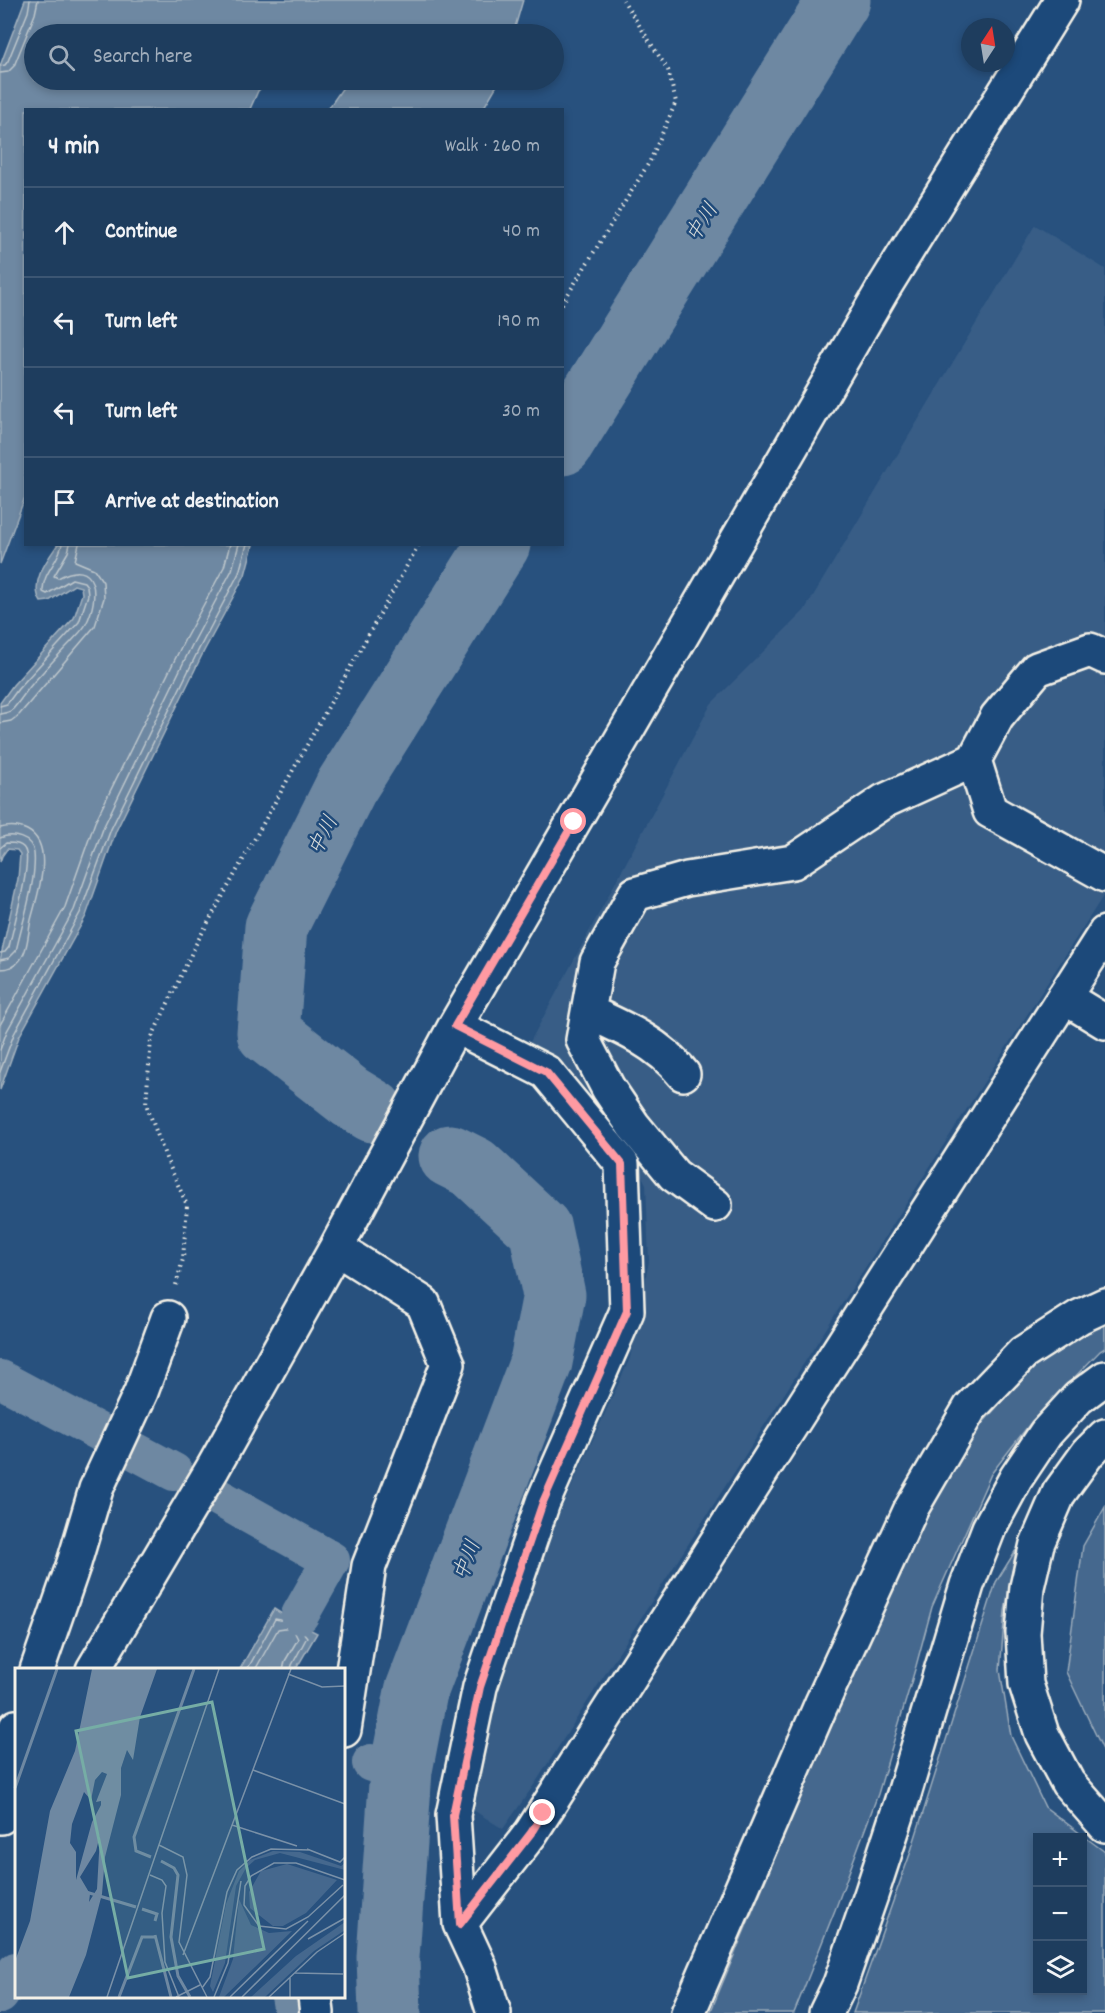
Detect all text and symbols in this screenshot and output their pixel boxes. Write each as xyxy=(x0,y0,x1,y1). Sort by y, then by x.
north arrow xyxy=(961,18,1015,72)
search box xyxy=(24,24,564,90)
icon: search xyxy=(45,41,78,74)
text: Search here xyxy=(93,42,192,73)
text: 4 min xyxy=(48,129,99,166)
text: Walk · 260 m xyxy=(445,133,540,161)
water label: 中川 xyxy=(680,198,727,249)
icon: ahead xyxy=(48,216,81,249)
text: Continue xyxy=(105,217,177,248)
text: 40 m xyxy=(502,218,540,246)
icon: left xyxy=(48,306,81,339)
text: Turn left xyxy=(105,307,177,338)
text: 190 m xyxy=(497,308,540,336)
icon: left xyxy=(48,396,81,429)
text: Turn left xyxy=(105,397,177,428)
text: 30 m xyxy=(502,398,540,426)
icon: arrive xyxy=(48,486,81,519)
text: Arrive at destination xyxy=(105,487,279,518)
route start xyxy=(560,808,586,834)
water label: 中川 xyxy=(302,811,348,862)
water label: 中川 xyxy=(447,1536,490,1586)
inset map xyxy=(15,1668,345,1998)
route end xyxy=(529,1799,555,1825)
map controls xyxy=(1033,1833,1087,1995)
button: + xyxy=(1033,1833,1087,1887)
button: − xyxy=(1033,1887,1087,1941)
button: layers xyxy=(1033,1941,1087,1995)

